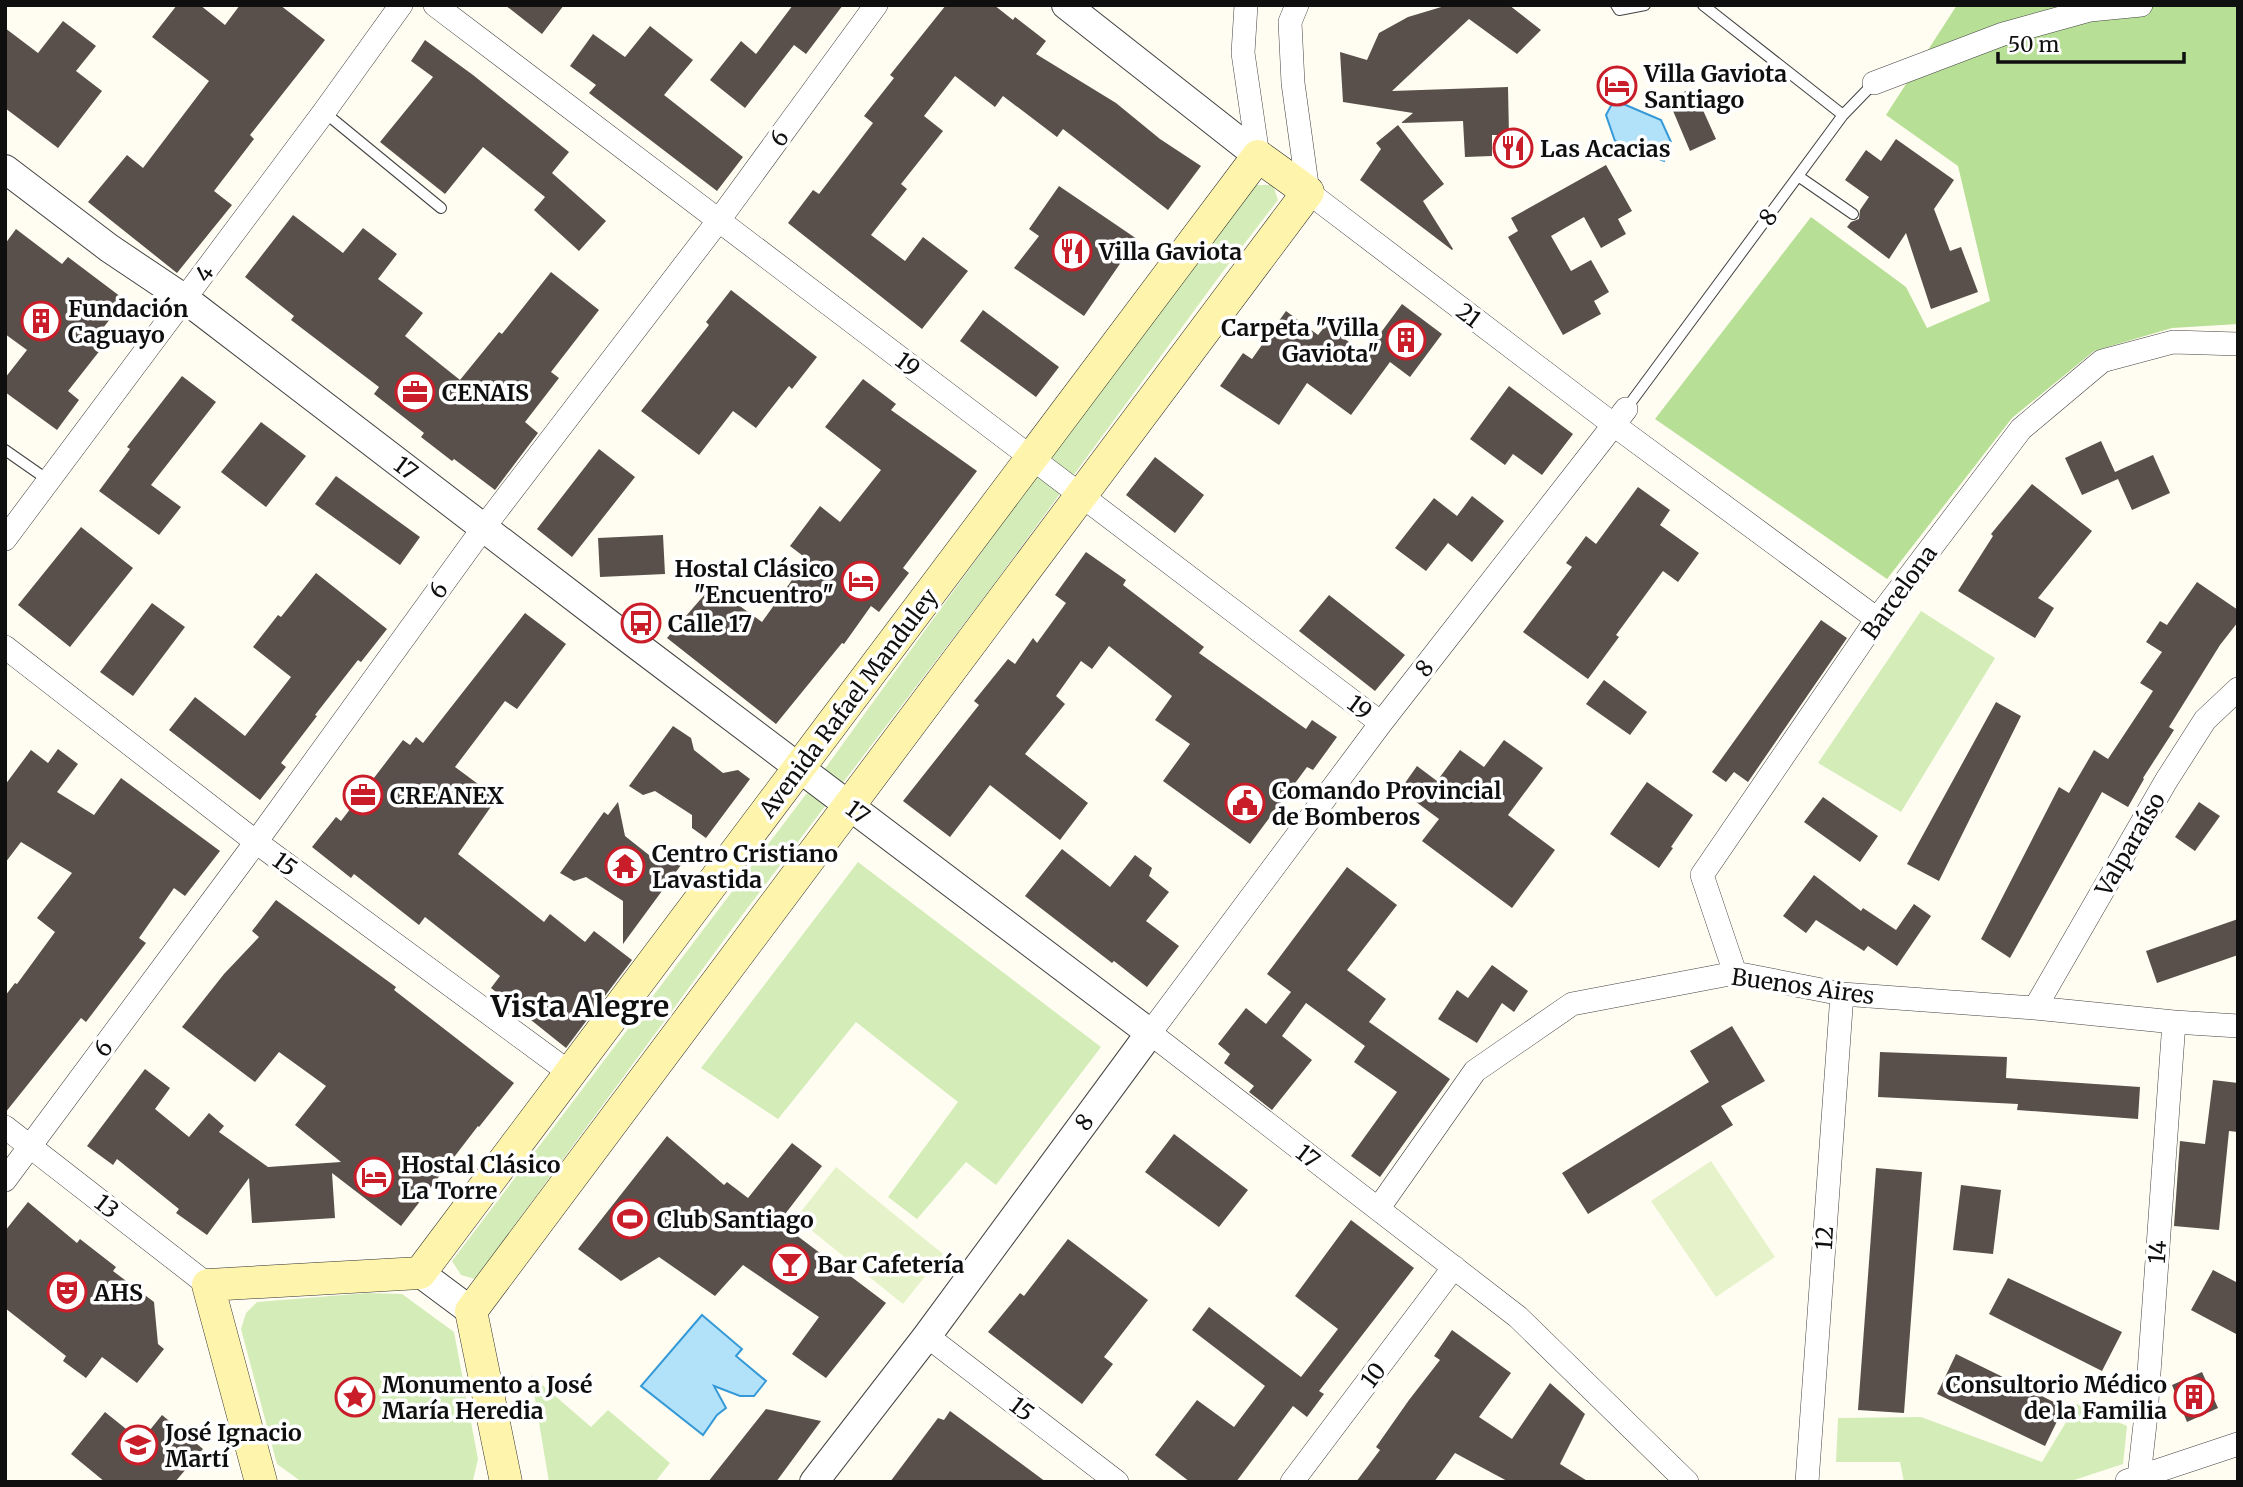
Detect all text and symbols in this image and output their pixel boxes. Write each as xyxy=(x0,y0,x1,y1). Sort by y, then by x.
scale bar xyxy=(1998,21,2184,65)
text: 50 m xyxy=(2008,31,2059,58)
place label: Villa Gaviota Santiago xyxy=(1643,59,1787,114)
hotel icon: Villa Gaviota Santiago xyxy=(1596,65,1638,107)
street label: 6 xyxy=(763,124,795,152)
restaurant icon: Las Acacias xyxy=(1492,127,1534,169)
place label: Las Acacias xyxy=(1540,134,1671,163)
street label: 8 xyxy=(1752,203,1784,231)
restaurant icon: Villa Gaviota xyxy=(1051,230,1093,272)
place label: Villa Gaviota xyxy=(1098,237,1242,266)
street label: 4 xyxy=(188,259,220,287)
place label: Fundación Caguayo xyxy=(68,294,189,349)
street label: 21 xyxy=(1451,296,1487,334)
building icon: Fundación Caguayo xyxy=(20,300,62,342)
place label: Carpeta "Villa Gaviota" xyxy=(1221,313,1379,368)
building icon: Carpeta "Villa Gaviota" xyxy=(1385,319,1427,361)
street label: 19 xyxy=(890,345,926,383)
office icon: CENAIS xyxy=(394,371,436,413)
place label: CENAIS xyxy=(442,378,529,407)
street label: 17 xyxy=(388,450,424,486)
street label: Barcelona xyxy=(1855,539,1943,645)
place label: Hostal Clásico "Encuentro" xyxy=(674,554,834,609)
hotel icon: Hostal Clásico "Encuentro" xyxy=(840,560,882,602)
street label: 6 xyxy=(422,576,454,604)
street label: Avenida Rafael Manduley xyxy=(752,582,944,824)
bus stop icon: Calle 17 xyxy=(620,602,662,644)
place label: Calle 17 xyxy=(668,609,752,638)
street label: 8 xyxy=(1408,654,1440,682)
street label: 19 xyxy=(1342,688,1378,726)
office icon: CREANEX xyxy=(342,774,384,816)
place label: Comando Provincial de Bomberos xyxy=(1272,776,1502,831)
place label: CREANEX xyxy=(390,781,504,810)
public building icon: Comando Provincial de Bomberos xyxy=(1224,782,1266,824)
street label: Valparaíso xyxy=(2088,787,2171,902)
street label: 17 xyxy=(840,794,876,830)
place label: Centro Cristiano Lavastida xyxy=(652,839,838,894)
street label: 15 xyxy=(267,845,303,883)
temple icon: Centro Cristiano Lavastida xyxy=(604,845,646,887)
street label: Buenos Aires xyxy=(1730,962,1876,1010)
district label: Vista Alegre xyxy=(490,987,669,1025)
street label: 6 xyxy=(87,1034,119,1062)
street label: 8 xyxy=(1068,1108,1100,1136)
street label: 17 xyxy=(1290,1138,1326,1174)
place label: Hostal Clásico La Torre xyxy=(401,1150,561,1205)
hotel icon: Hostal Clásico La Torre xyxy=(353,1156,395,1198)
street label: 13 xyxy=(89,1188,125,1224)
sports icon: Club Santiago xyxy=(609,1198,651,1240)
place label: Club Santiago xyxy=(657,1205,814,1234)
street label: 12 xyxy=(1809,1225,1839,1251)
street label: 14 xyxy=(2142,1239,2172,1265)
bar icon: Bar Cafetería xyxy=(769,1243,811,1285)
place label: Bar Cafetería xyxy=(817,1250,964,1279)
theatre icon: AHS xyxy=(46,1271,88,1313)
place label: AHS xyxy=(93,1278,143,1307)
street label: 10 xyxy=(1354,1357,1392,1393)
place label: Monumento a José María Heredia xyxy=(382,1370,592,1425)
place label: Consultorio Médico de la Familia xyxy=(1946,1370,2167,1425)
place icon: Monumento a José María Heredia xyxy=(334,1376,376,1418)
building icon: Consultorio Médico de la Familia xyxy=(2173,1376,2215,1418)
street label: 15 xyxy=(1004,1390,1040,1428)
place label: José Ignacio Martí xyxy=(164,1418,302,1473)
school or university icon: José Ignacio Martí xyxy=(117,1424,159,1466)

